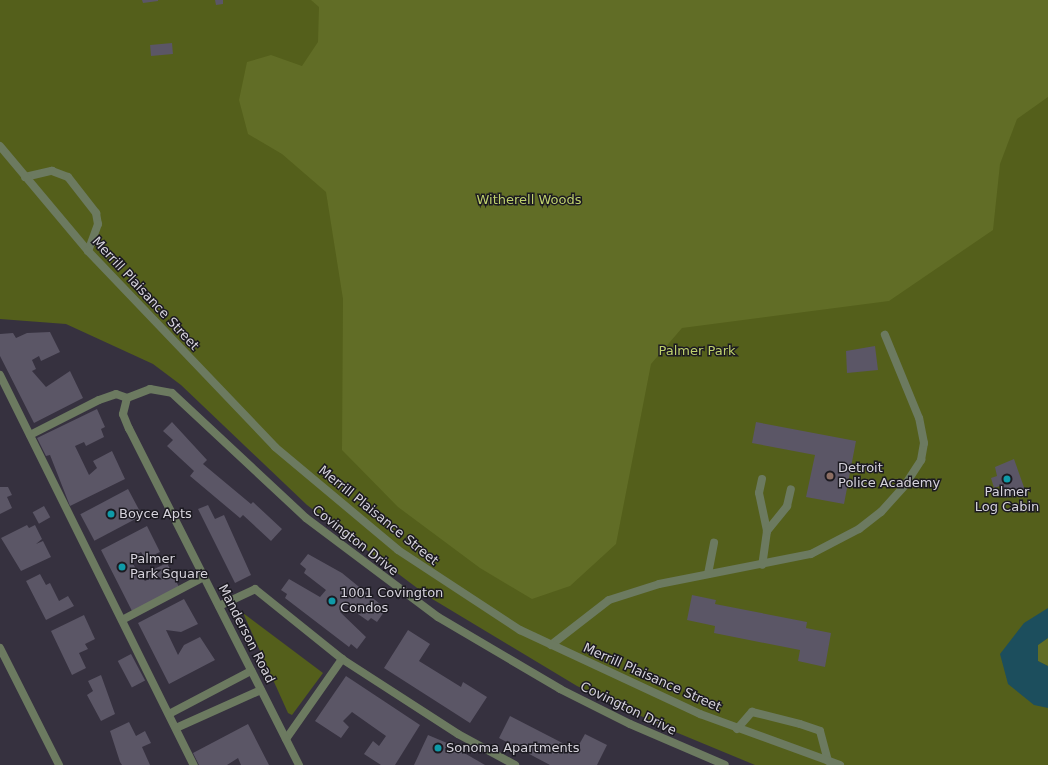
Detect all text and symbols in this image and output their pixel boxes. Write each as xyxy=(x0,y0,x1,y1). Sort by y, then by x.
park label: Witherell Woods xyxy=(477,192,581,208)
street label: Merrill Plaisance Street xyxy=(88,234,202,354)
park label: Palmer Park xyxy=(658,343,736,359)
place label: Detroit Police Academy xyxy=(838,461,940,492)
street label: Merrill Plaisance Street xyxy=(315,463,441,569)
marker: Detroit Police Academy xyxy=(825,471,835,481)
marker: Palmer Log Cabin xyxy=(1002,474,1012,484)
place label: Palmer Log Cabin xyxy=(975,485,1039,516)
street label: Covington Drive xyxy=(309,503,401,579)
place label: Boyce Apts xyxy=(119,506,192,522)
marker: Boyce Apts xyxy=(106,509,116,519)
place label: Palmer Park Square xyxy=(130,552,208,583)
marker: Palmer Park Square xyxy=(117,562,127,572)
street label: Manderson Road xyxy=(214,582,278,686)
place label: 1001 Covington Condos xyxy=(340,586,443,617)
marker: 1001 Covington Condos xyxy=(327,596,337,606)
street label: Merrill Plaisance Street xyxy=(581,640,723,716)
street label: Covington Drive xyxy=(577,679,679,739)
place label: Sonoma Apartments xyxy=(446,740,579,756)
marker: Sonoma Apartments xyxy=(433,743,443,753)

